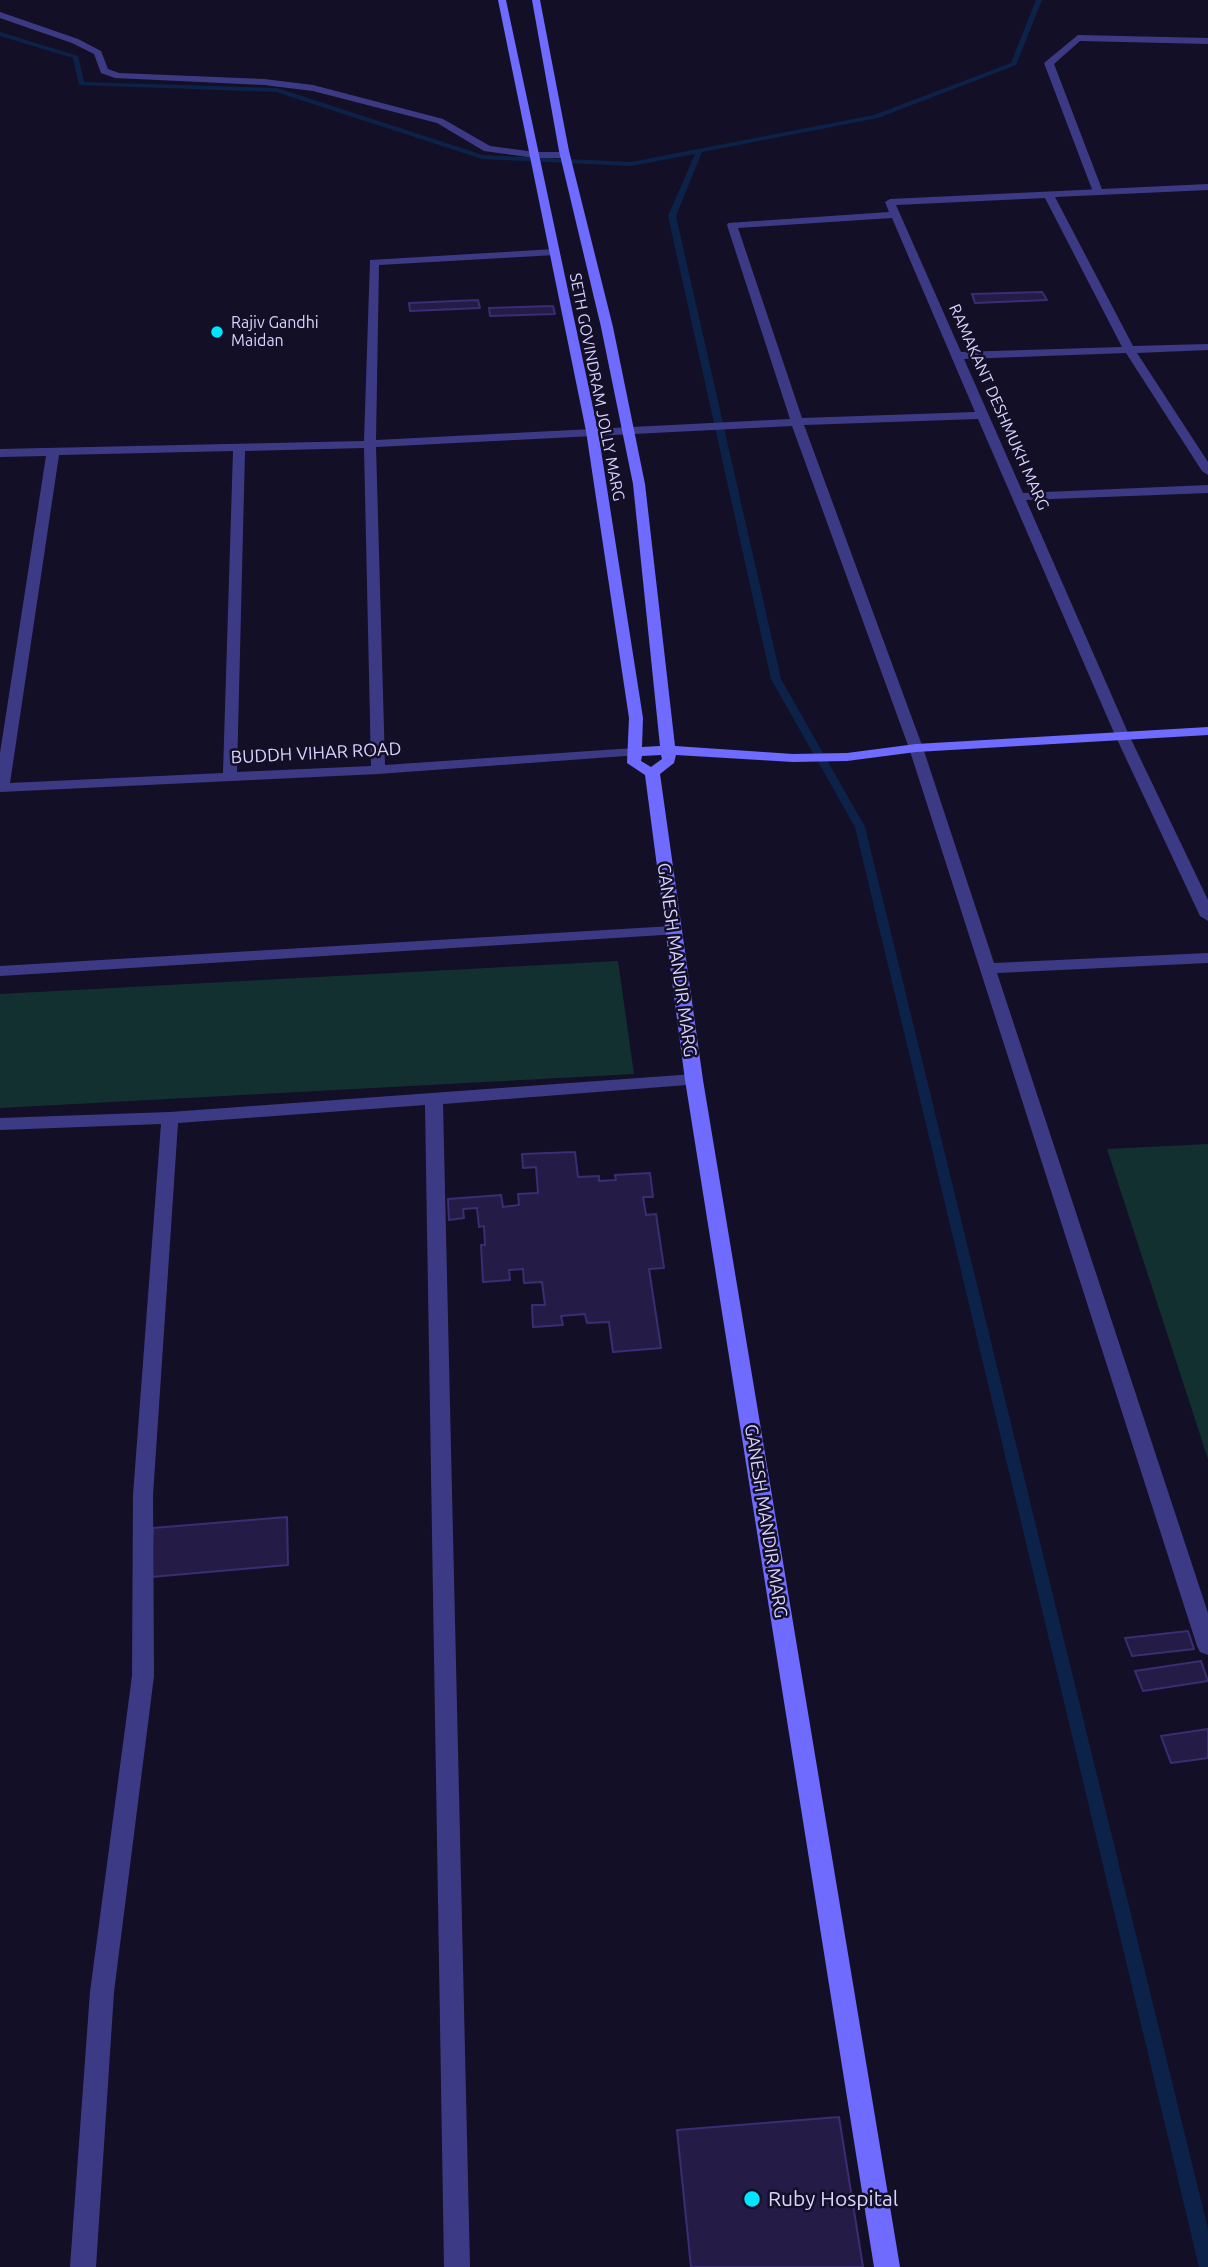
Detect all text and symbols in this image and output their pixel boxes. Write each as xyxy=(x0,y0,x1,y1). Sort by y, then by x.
street label: SETH GOVINDRAM JOLLY MARG xyxy=(565,271,629,503)
street label: RAMAKANT DESHMUKH MARG xyxy=(945,301,1053,513)
place label: Rajiv Gandhi Maidan xyxy=(231,313,319,351)
marker: Rajiv Gandhi Maidan xyxy=(209,324,225,340)
street label: BUDDH VIHAR ROAD xyxy=(230,738,402,768)
street label: GANESH MANDIR MARG xyxy=(653,861,701,1059)
street label: GANESH MANDIR MARG xyxy=(740,1423,792,1619)
place label: Ruby Hospital xyxy=(768,2186,898,2212)
marker: Ruby Hospital xyxy=(742,2189,762,2209)

